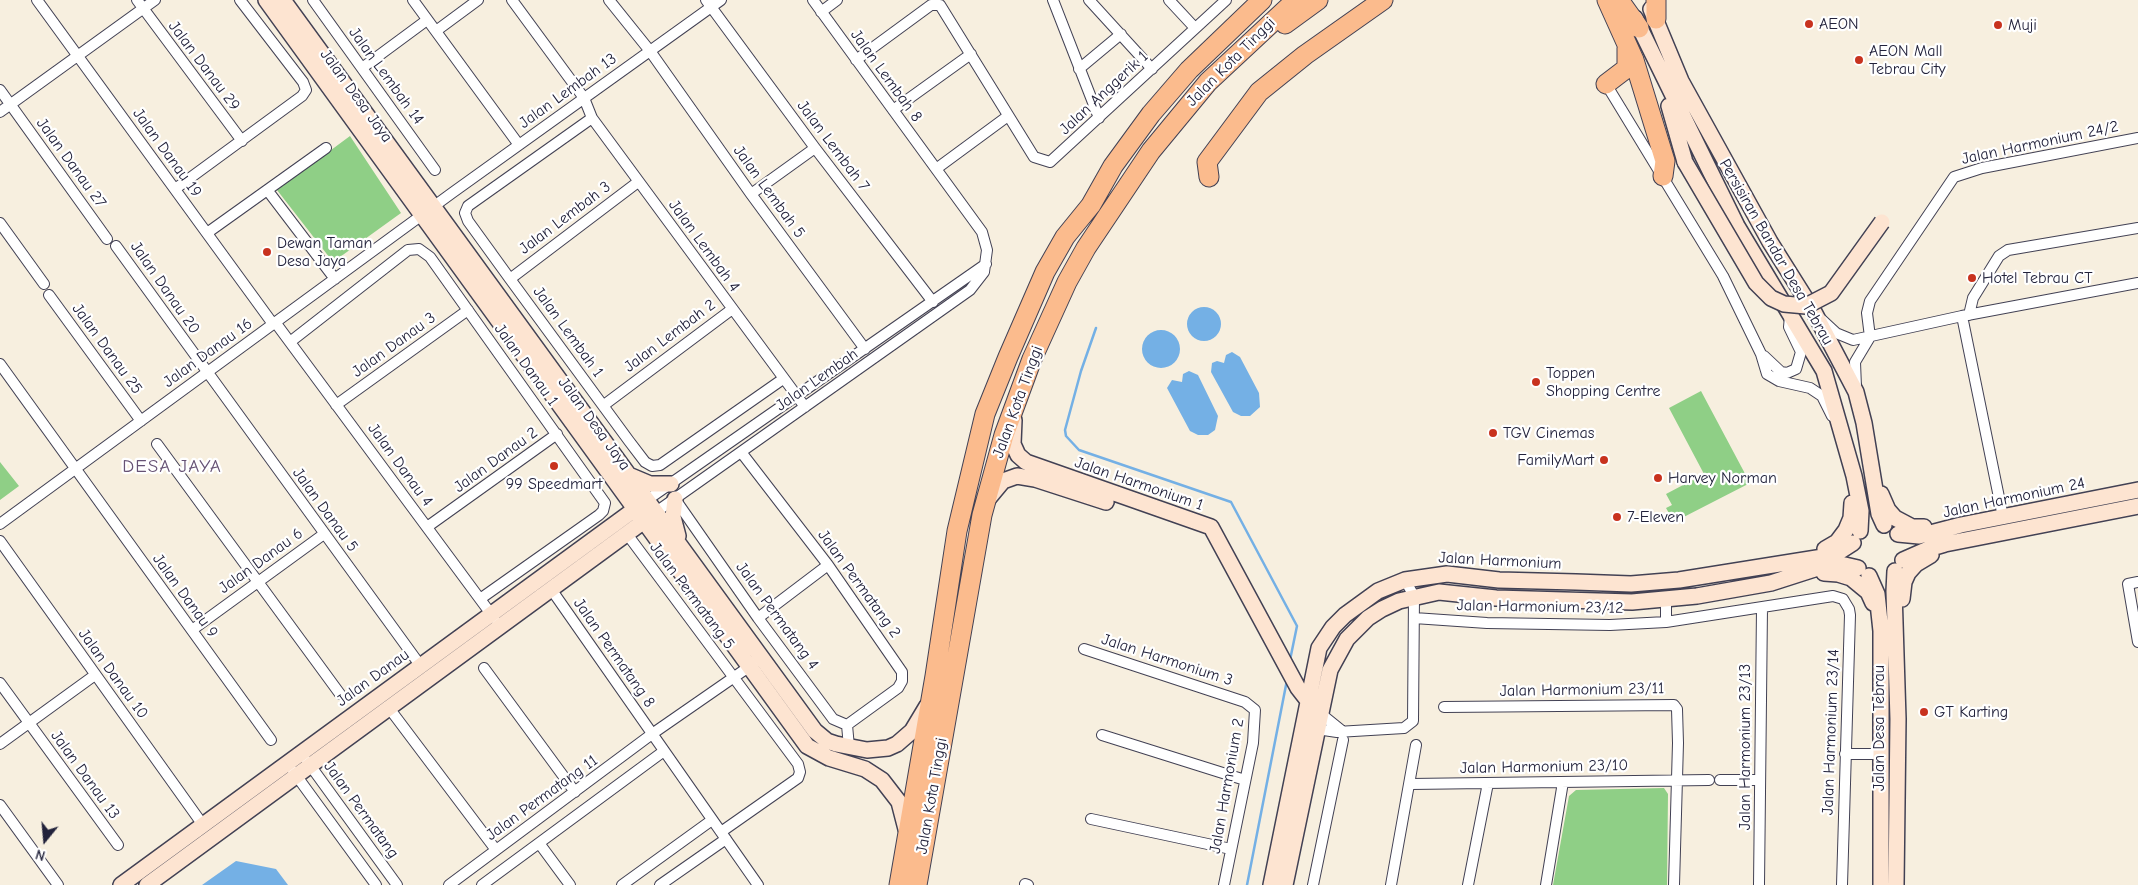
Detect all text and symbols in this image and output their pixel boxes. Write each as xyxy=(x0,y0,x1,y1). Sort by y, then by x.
street label: Jalan Kota Tinggi xyxy=(1183,14,1279,110)
place label: AEON xyxy=(1819,14,1859,34)
place label: Muji xyxy=(2008,15,2037,35)
street label: Jalan Danau 29 xyxy=(164,17,244,115)
marker: AEON xyxy=(1803,18,1815,30)
marker: Muji xyxy=(1992,19,2004,31)
street label: Jalan Lembah 14 xyxy=(344,24,428,128)
street label: Jalan Lembah 8 xyxy=(846,26,926,126)
place label: AEON Mall Tebrau City xyxy=(1869,41,1946,79)
street label: Jalan Desa Jaya xyxy=(316,46,396,146)
street label: Jalan Anggerik 1 xyxy=(1056,47,1152,139)
street label: Jalan Lembah 13 xyxy=(516,49,620,133)
marker: AEON Mall Tebrau City xyxy=(1853,54,1865,66)
street label: Jalan Lembah 7 xyxy=(793,97,873,195)
street label: Jalan Danau 19 xyxy=(128,105,206,201)
street label: Jalan Danau 27 xyxy=(32,114,110,212)
street label: Jalan Harmonium 24/2 xyxy=(1960,117,2120,169)
street label: Jalan Lembah 5 xyxy=(729,142,809,242)
street label: Persisiran Bandar Desa Tebrau xyxy=(1715,156,1837,348)
street label: Jalan Lembah 3 xyxy=(516,177,614,259)
street label: Jalan Lembah 4 xyxy=(664,196,744,296)
place label: Dewan Taman Desa Jaya xyxy=(277,233,372,271)
street label: Jalan Danau 20 xyxy=(126,238,204,338)
marker: Dewan Taman Desa Jaya xyxy=(261,246,273,258)
place label: Hotel Tebrau CT xyxy=(1982,268,2093,288)
marker: Hotel Tebrau CT xyxy=(1966,272,1978,284)
street label: Jalan Lembah 1 xyxy=(529,283,607,381)
street label: Jalan Lembah 2 xyxy=(620,295,720,377)
street label: Jalan Danau 25 xyxy=(68,300,146,398)
street label: Jalan Danau 3 xyxy=(348,308,440,382)
street label: Jalan Danau 16 xyxy=(160,314,256,392)
street label: Jalan Danau 1 xyxy=(490,320,562,410)
street label: Jalan Kota Tinggi xyxy=(989,343,1047,461)
street label: Jalan Lembah xyxy=(772,345,862,415)
place label: Toppen Shopping Centre xyxy=(1546,363,1660,401)
street label: Jalan Desa Jaya xyxy=(554,374,634,474)
marker: Toppen Shopping Centre xyxy=(1530,376,1542,388)
street label: Jalan Danau 4 xyxy=(363,420,437,510)
street label: Jalan Danau 2 xyxy=(450,423,542,497)
place label: TGV Cinemas xyxy=(1503,423,1594,443)
marker: TGV Cinemas xyxy=(1487,427,1499,439)
place label: FamilyMart xyxy=(1517,450,1594,470)
street label: Jalan Harmonium 1 xyxy=(1072,453,1206,515)
marker: FamilyMart xyxy=(1598,454,1610,466)
district label: DESA JAYA xyxy=(121,456,223,478)
marker: 99 Speedmart xyxy=(548,460,560,472)
street label: Jalan Danau 5 xyxy=(288,464,362,556)
place label: Harvey Norman xyxy=(1668,468,1777,488)
marker: Harvey Norman xyxy=(1652,472,1664,484)
place label: 99 Speedmart xyxy=(506,474,602,494)
street label: Jalan Harmonium 24 xyxy=(1941,474,2087,522)
place label: 7-Eleven xyxy=(1627,507,1684,527)
marker: 7-Eleven xyxy=(1611,511,1623,523)
street label: Jalan Danau 6 xyxy=(215,524,307,598)
street label: Jalan Permatang 2 xyxy=(813,526,905,642)
street label: Jalan Permatang 5 xyxy=(645,539,739,653)
street label: Jalan Harmonium xyxy=(1438,548,1562,574)
street label: Jalan Danau 9 xyxy=(148,550,222,642)
street label: Jalan Permatang 4 xyxy=(731,558,823,674)
street label: Jalan Permatang 8 xyxy=(569,595,659,711)
street label: Jalan Harmonium 23/12 xyxy=(1456,596,1624,618)
street label: Jalan Danau 10 xyxy=(74,625,152,723)
street label: Jalan Harmonium 3 xyxy=(1099,630,1235,690)
street label: Jalan Danau xyxy=(333,645,413,711)
street label: Jalan Harmonium 23/14 xyxy=(1819,649,1843,815)
street label: Jalan Harmonium 23/13 xyxy=(1735,664,1755,830)
street label: Jalan Desa Tebrau xyxy=(1869,665,1889,791)
street label: Jalan Harmonium 23/11 xyxy=(1499,679,1665,701)
place label: GT Karting xyxy=(1934,702,2008,722)
marker: GT Karting xyxy=(1918,706,1930,718)
street label: Jalan Harmonium 2 xyxy=(1206,717,1248,855)
street label: Jalan Danau 13 xyxy=(46,727,124,823)
street label: Jalan Kota Tinggi xyxy=(912,736,952,856)
street label: Jalan Permatang 11 xyxy=(482,751,602,845)
street label: Jalan Harmonium 23/10 xyxy=(1460,756,1628,778)
street label: Jalan Permatang xyxy=(319,758,403,862)
north arrow xyxy=(20,815,70,865)
text: N xyxy=(34,845,47,864)

